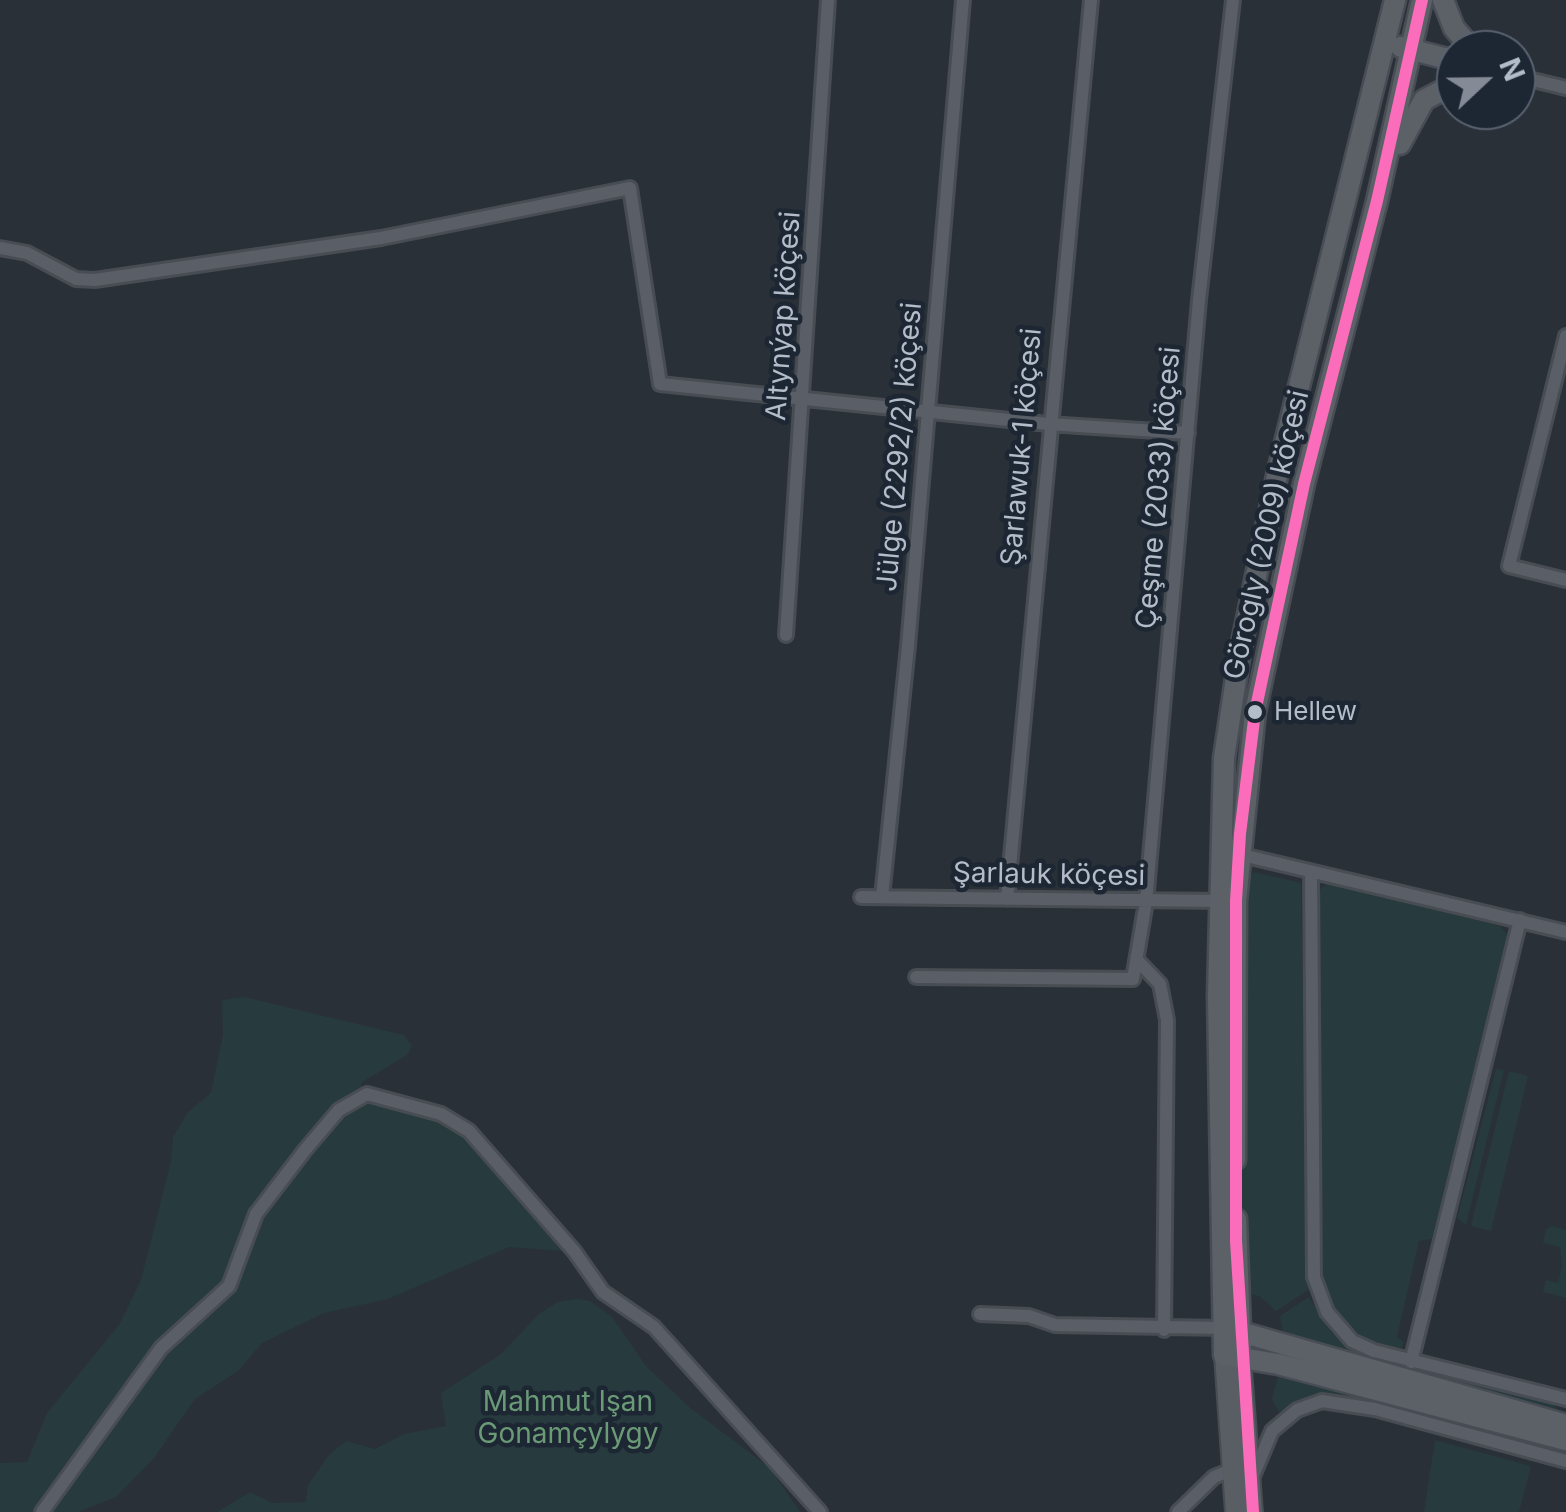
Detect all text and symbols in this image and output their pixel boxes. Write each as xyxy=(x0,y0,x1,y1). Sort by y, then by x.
north arrow xyxy=(1436,30,1536,130)
text: N xyxy=(1492,53,1532,86)
street label: Altynýap köçesi xyxy=(760,210,808,422)
street label: Jülge (2292/2) köçesi xyxy=(871,301,929,593)
street label: Şarlawuk-1 köçesi xyxy=(995,327,1049,567)
street label: Çeşme (2033) köçesi xyxy=(1130,345,1188,631)
street label: Görogly (2009) köçesi xyxy=(1217,387,1317,683)
place label: Hellew xyxy=(1274,696,1357,728)
marker: Hellew xyxy=(1245,702,1265,722)
street label: Şarlauk köçesi xyxy=(953,857,1145,893)
park label: Mahmut Işan Gonamçylygy xyxy=(478,1386,658,1452)

